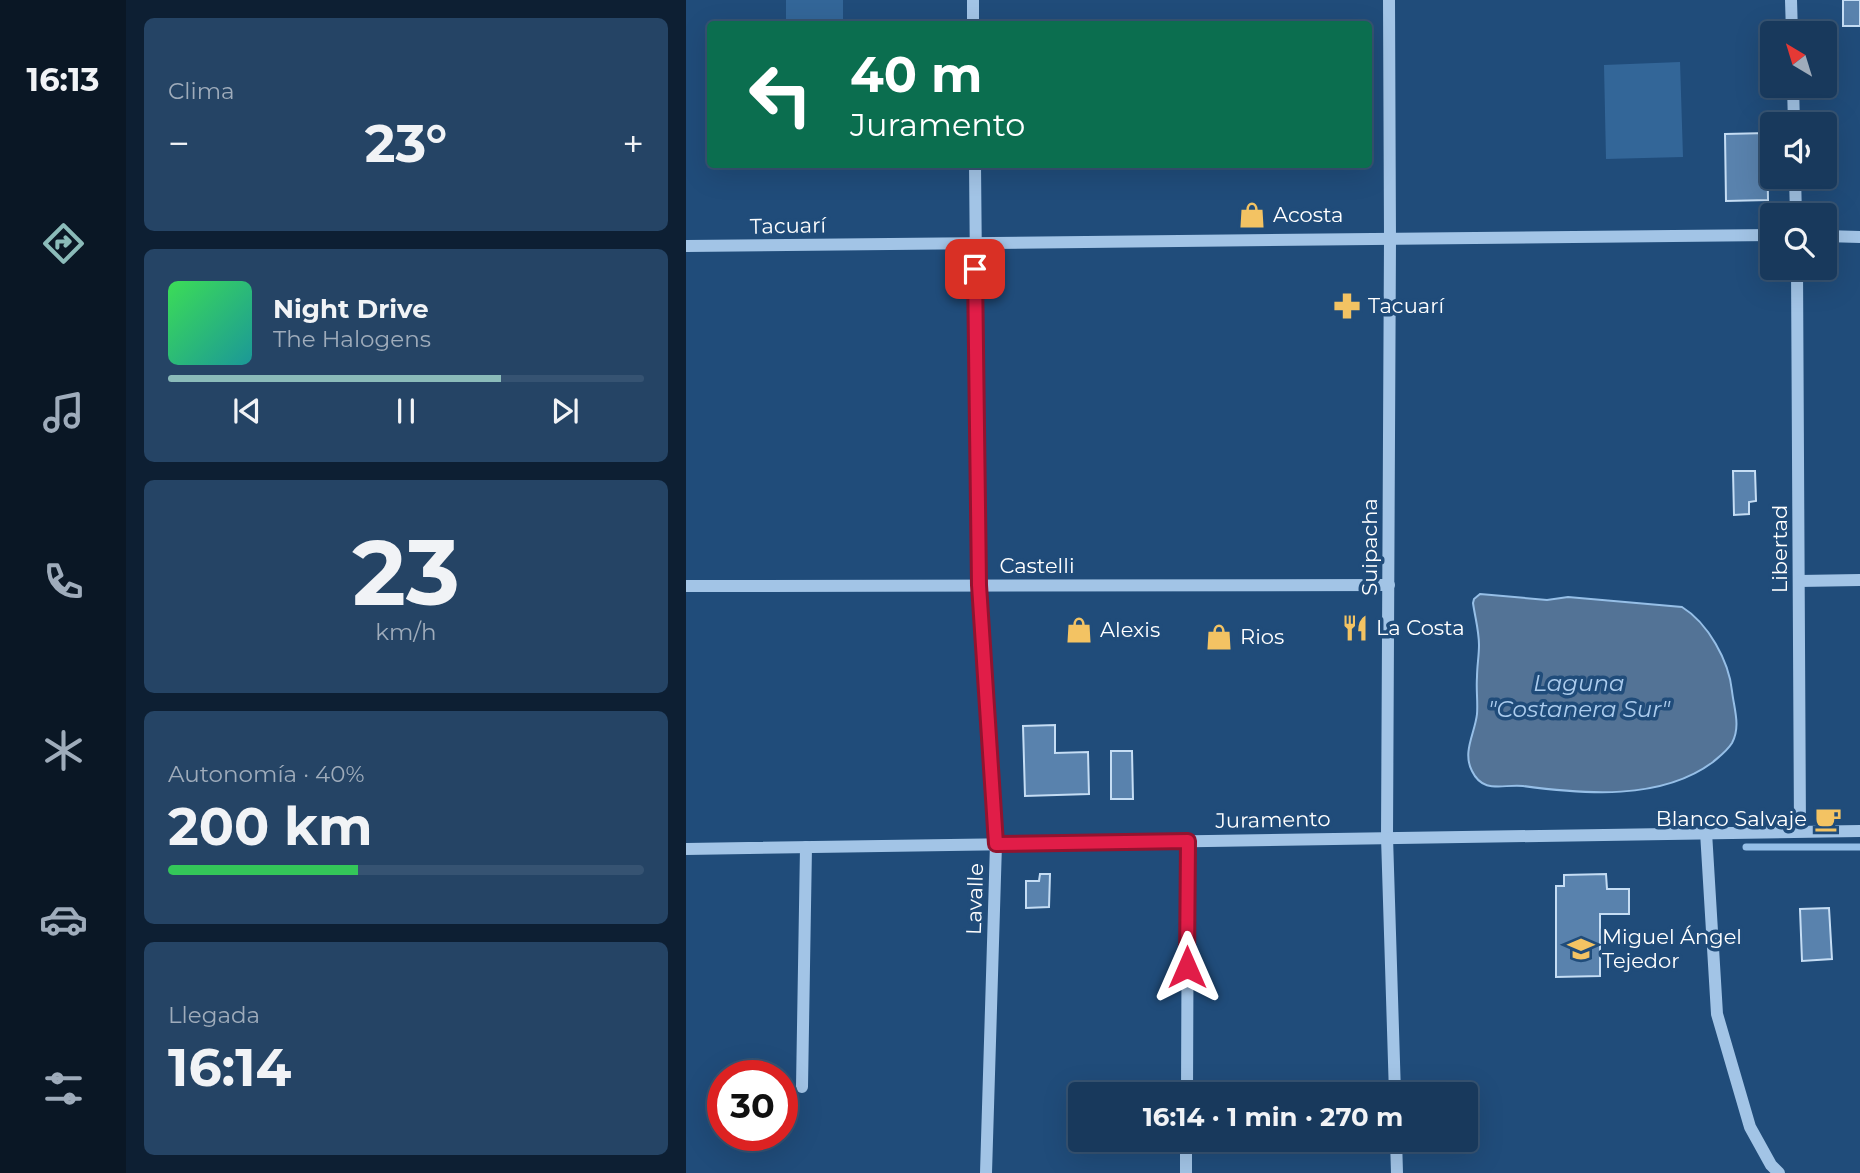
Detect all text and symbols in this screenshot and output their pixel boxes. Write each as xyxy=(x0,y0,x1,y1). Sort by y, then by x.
north arrow xyxy=(1760,21,1838,98)
map controls xyxy=(1760,21,1837,280)
text: 40 m xyxy=(850,45,982,104)
icon: left xyxy=(735,49,826,140)
text: 16:13 xyxy=(27,60,99,99)
text: Clima xyxy=(168,77,235,105)
text: Juramento xyxy=(850,105,1025,144)
text: 23° xyxy=(365,112,447,175)
button: sound xyxy=(1760,112,1837,189)
text: − xyxy=(168,120,190,167)
text: + xyxy=(622,120,644,167)
shop icon: Acosta xyxy=(1237,200,1267,230)
place label: Acosta xyxy=(1273,202,1344,227)
button: search xyxy=(1760,203,1837,280)
street label: Tacuarí xyxy=(750,212,828,239)
icon: directions xyxy=(39,219,88,268)
pin xyxy=(945,239,1005,299)
icon: arrive xyxy=(956,250,994,288)
pharmacy icon: Tacuarí xyxy=(1332,291,1362,321)
text: Night Drive xyxy=(273,293,429,325)
place label: Tacuarí xyxy=(1368,293,1445,318)
text: The Halogens xyxy=(273,325,431,353)
icon: music xyxy=(39,388,88,437)
icon: previous xyxy=(228,392,266,430)
icon: pause xyxy=(387,392,425,430)
icon: next xyxy=(546,392,584,430)
street label: Suipacha xyxy=(1357,498,1382,596)
street label: Libertad xyxy=(1767,505,1792,593)
text: 23 xyxy=(352,517,460,628)
street label: Castelli xyxy=(999,553,1075,578)
icon: phone xyxy=(39,557,88,606)
restaurant icon: La Costa xyxy=(1340,613,1370,643)
shop icon: Alexis xyxy=(1064,615,1094,645)
place label: La Costa xyxy=(1376,615,1465,640)
place label: Alexis xyxy=(1100,617,1160,642)
text: km/h xyxy=(375,618,437,646)
shop icon: Rios xyxy=(1204,622,1234,652)
place label: Rios xyxy=(1240,624,1284,649)
water label: Laguna "Costanera Sur" xyxy=(1488,669,1670,723)
icon: climate xyxy=(39,726,88,775)
text: Autonomía · 40% xyxy=(168,760,365,788)
text: 200 km xyxy=(168,795,372,858)
cafe icon: Blanco Salvaje xyxy=(1813,804,1843,834)
street label: Juramento xyxy=(1214,806,1331,833)
place label: Blanco Salvaje xyxy=(1656,806,1807,831)
street label: Lavalle xyxy=(961,863,988,935)
icon: car xyxy=(39,895,88,944)
place label: Miguel Ángel Tejedor xyxy=(1602,924,1742,973)
position arrow xyxy=(1150,930,1224,1004)
school or university icon: Miguel Ángel Tejedor xyxy=(1566,934,1596,964)
text: Llegada xyxy=(168,1001,260,1029)
text: 16:14 xyxy=(168,1036,291,1099)
speed limit sign: 30 xyxy=(707,1060,798,1151)
icon: filters xyxy=(39,1064,88,1113)
text: 16:14 · 1 min · 270 m xyxy=(1143,1101,1403,1133)

